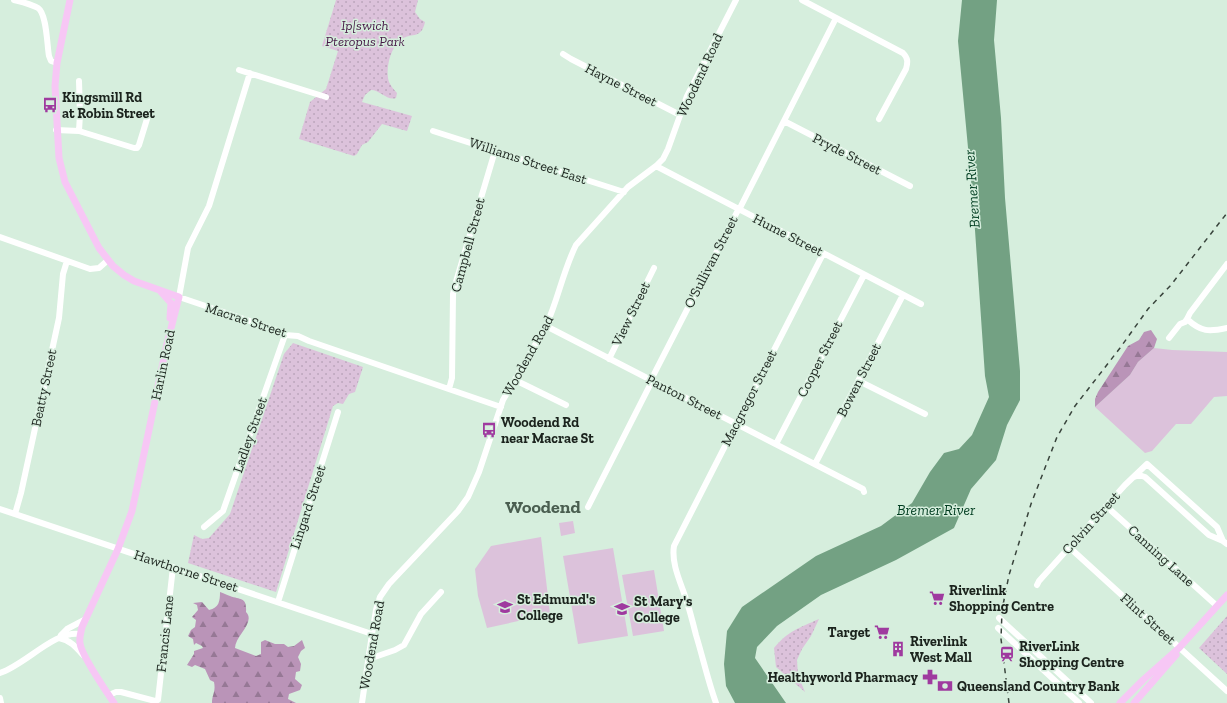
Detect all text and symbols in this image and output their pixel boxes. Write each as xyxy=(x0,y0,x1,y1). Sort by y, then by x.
park label: Ip[swich Pteropus Park xyxy=(325,17,405,50)
street label: Woodend Road xyxy=(673,30,727,119)
street label: Hayne Street xyxy=(582,60,661,111)
place label: Kingsmill Rd at Robin Street xyxy=(62,89,155,122)
bus stop icon: Kingsmill Rd at Robin Street xyxy=(41,96,59,114)
street label: Pryde Street xyxy=(810,129,885,179)
street label: Williams Street East xyxy=(467,134,590,188)
water label: Bremer River xyxy=(960,148,984,229)
street label: Campbell Street xyxy=(447,195,489,294)
street label: Hume Street xyxy=(750,210,827,260)
street label: O'Sullivan Street xyxy=(680,212,742,311)
street label: View Street xyxy=(608,278,654,350)
street label: Macrae Street xyxy=(203,299,290,341)
street label: Woodend Road xyxy=(499,312,557,400)
street label: Cooper Street xyxy=(793,317,847,400)
street label: Harlin Road xyxy=(147,328,179,402)
street label: Bowen Street xyxy=(833,339,885,420)
street label: Macgregor Street xyxy=(717,346,781,449)
street label: Beatty Street xyxy=(27,347,61,428)
street label: Panton Street xyxy=(643,371,726,424)
street label: Ladley Street xyxy=(229,394,271,475)
place label: Woodend Rd near Macrae St xyxy=(501,414,594,447)
bus stop icon: Woodend Rd near Macrae St xyxy=(480,421,498,439)
street label: Lingard Street xyxy=(286,462,330,551)
street label: Colvin Street xyxy=(1058,487,1124,558)
district label: Woodend xyxy=(505,496,581,518)
water label: Bremer River xyxy=(897,501,976,519)
street label: Canning Lane xyxy=(1124,522,1198,591)
street label: Hawthorne Street xyxy=(132,546,241,596)
place label: Riverlink Shopping Centre xyxy=(949,582,1054,615)
supermarket icon: Riverlink Shopping Centre xyxy=(928,589,946,607)
street label: Flint Street xyxy=(1117,590,1180,649)
place label: St Edmund's College xyxy=(517,591,596,624)
place label: St Mary's College xyxy=(634,593,693,626)
street label: Francis Lane xyxy=(153,594,178,673)
school or university icon: St Edmund's College xyxy=(496,598,514,616)
street label: Woodend Road xyxy=(356,599,388,691)
school or university icon: St Mary's College xyxy=(613,600,631,618)
supermarket icon: Target xyxy=(873,623,891,641)
place label: Target xyxy=(828,624,870,641)
place label: Riverlink West Mall xyxy=(910,633,972,666)
place label: RiverLink Shopping Centre xyxy=(1019,638,1124,671)
building icon: Riverlink West Mall xyxy=(889,640,907,658)
station icon: RiverLink Shopping Centre xyxy=(998,645,1016,663)
pharmacy icon: Healthyworld Pharmacy xyxy=(921,668,939,686)
place label: Healthyworld Pharmacy xyxy=(767,669,919,686)
bank icon: Queensland Country Bank xyxy=(936,677,954,695)
place label: Queensland Country Bank xyxy=(957,678,1120,695)

